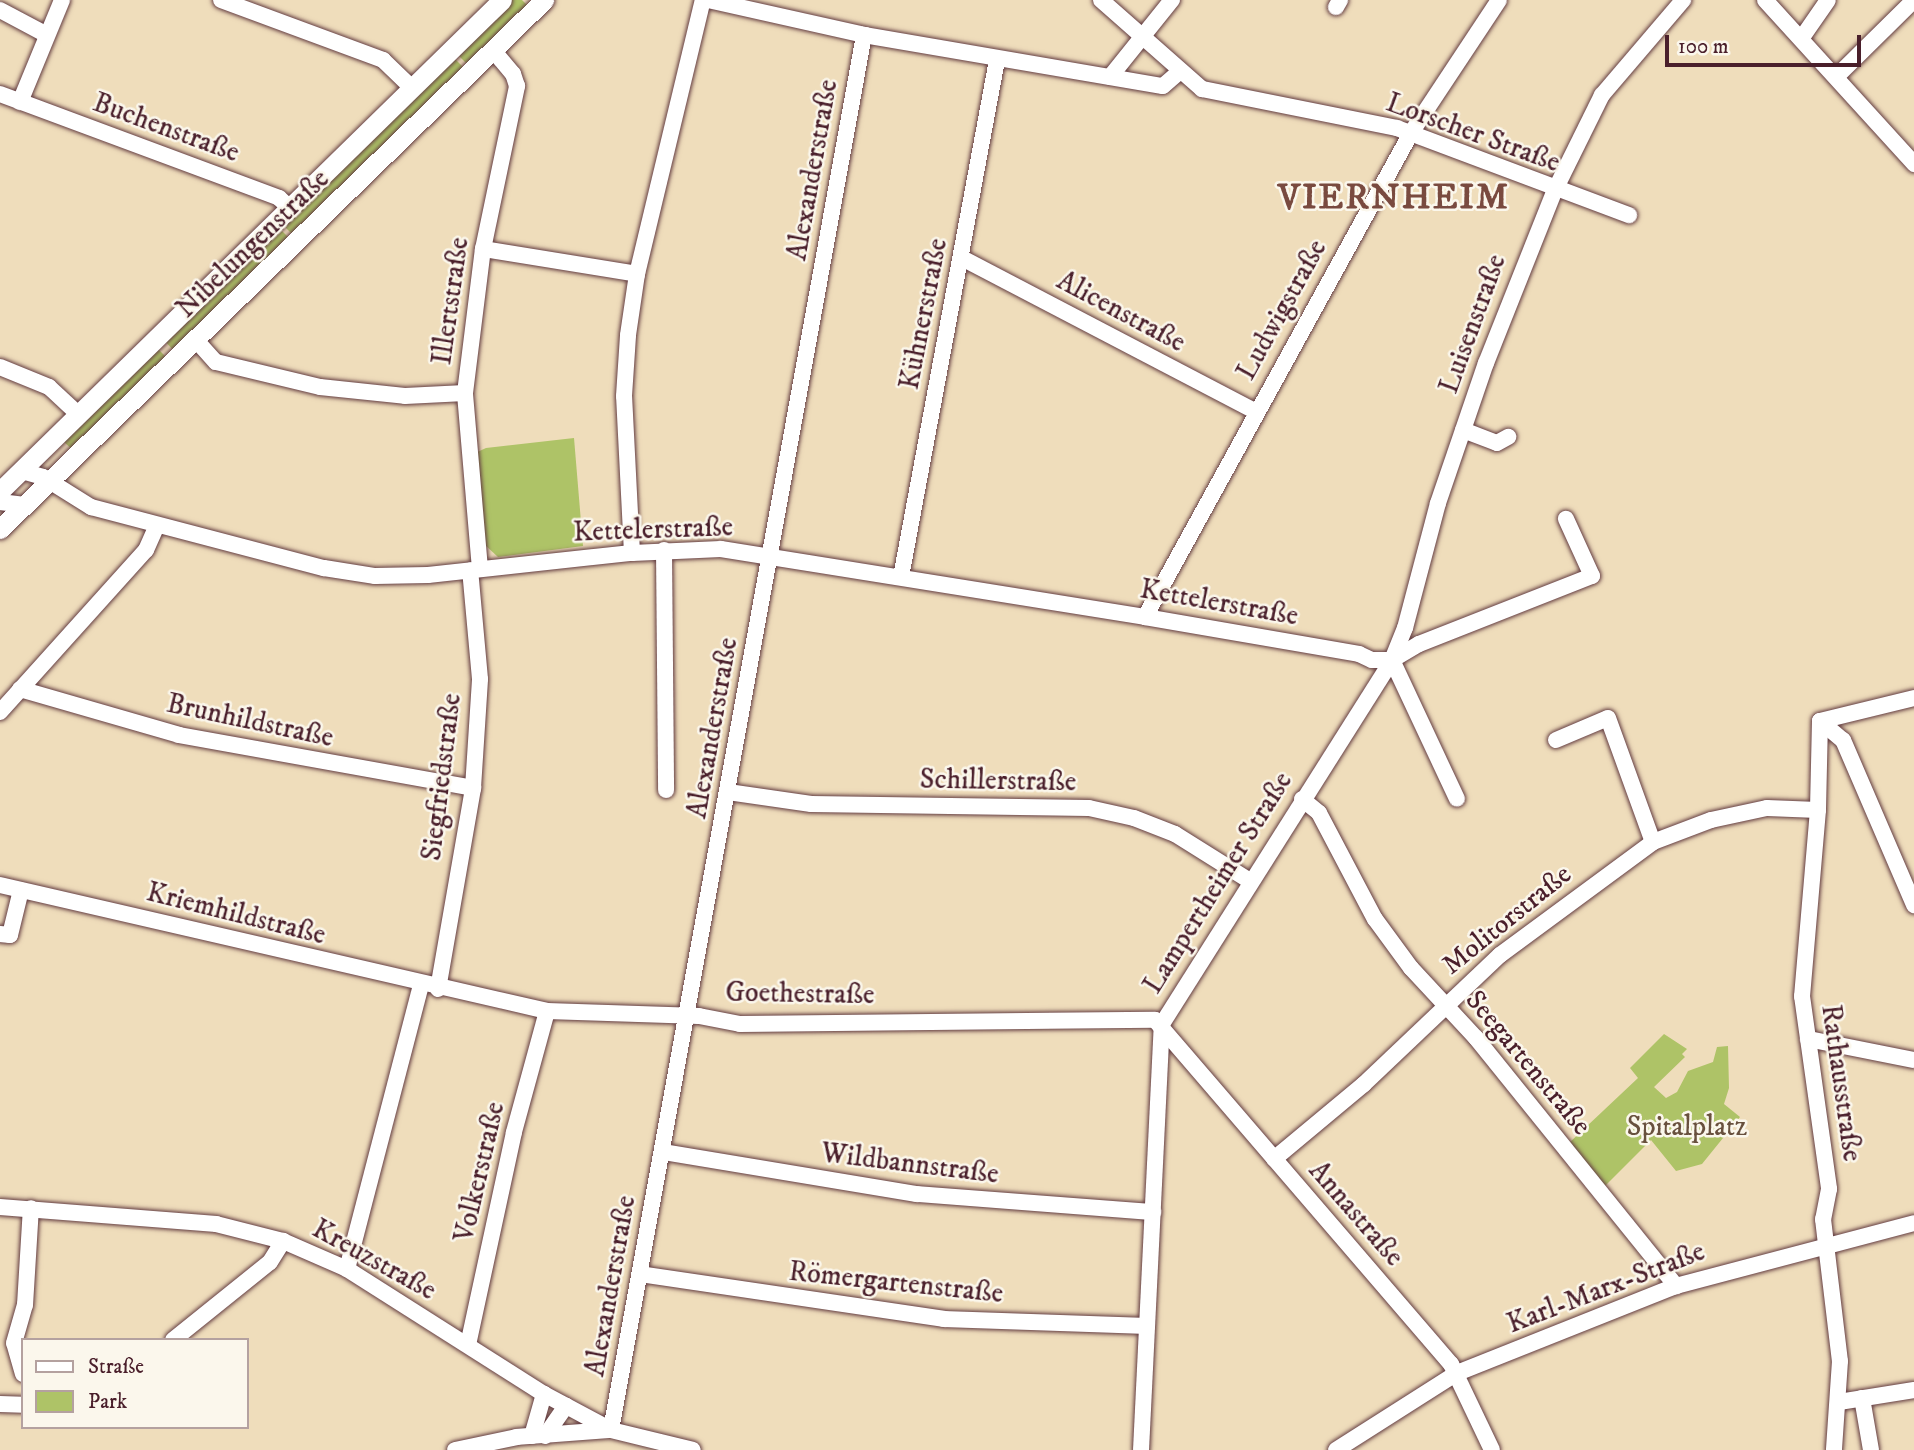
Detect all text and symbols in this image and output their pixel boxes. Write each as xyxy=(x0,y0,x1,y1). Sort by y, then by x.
scale bar xyxy=(1669,21,1865,65)
text: 100 m xyxy=(1678,34,1729,60)
street label: Alexanderstraße xyxy=(781,77,845,263)
street label: Buchenstraße xyxy=(88,86,244,170)
street label: Lorscher Straße xyxy=(1381,86,1565,180)
street label: Nibelungenstraße xyxy=(170,163,336,325)
district label: VIERNHEIM xyxy=(1279,177,1509,219)
street label: Ludwigstraße xyxy=(1230,234,1334,386)
street label: Illertstraße xyxy=(425,235,477,367)
street label: Kühnerstraße xyxy=(893,236,955,392)
street label: Luisenstraße xyxy=(1432,250,1514,398)
street label: Alicenstraße xyxy=(1051,264,1191,360)
street label: Kettelerstraße xyxy=(572,510,734,550)
street label: Kettelerstraße xyxy=(1137,573,1301,633)
street label: Alexanderstraße xyxy=(681,635,745,821)
street label: Brunhildstraße xyxy=(164,687,336,755)
street label: Siegfriedstraße xyxy=(415,691,469,863)
street label: Schillerstraße xyxy=(919,763,1077,799)
street label: Lampertheimer Straße xyxy=(1136,766,1300,1000)
street label: Molitorstraße xyxy=(1436,858,1578,982)
street label: Kriemhildstraße xyxy=(143,876,329,952)
street label: Goethestraße xyxy=(725,976,875,1012)
street label: Seegartenstraße xyxy=(1458,984,1598,1142)
street label: Rathausstraße xyxy=(1813,1002,1869,1164)
street label: Volkerstraße xyxy=(448,1099,512,1245)
park label: Spitalplatz xyxy=(1627,1110,1747,1144)
street label: Wildbannstraße xyxy=(819,1136,1001,1192)
street label: Annastraße xyxy=(1301,1155,1411,1273)
street label: Alexanderstraße xyxy=(579,1193,643,1379)
street label: Kreuzstraße xyxy=(306,1212,442,1308)
street label: Karl-Marx-Straße xyxy=(1502,1235,1710,1341)
street label: Römergartenstraße xyxy=(787,1255,1005,1311)
legend xyxy=(21,1338,248,1429)
text: Straße xyxy=(88,1354,144,1380)
text: Park xyxy=(88,1389,127,1415)

